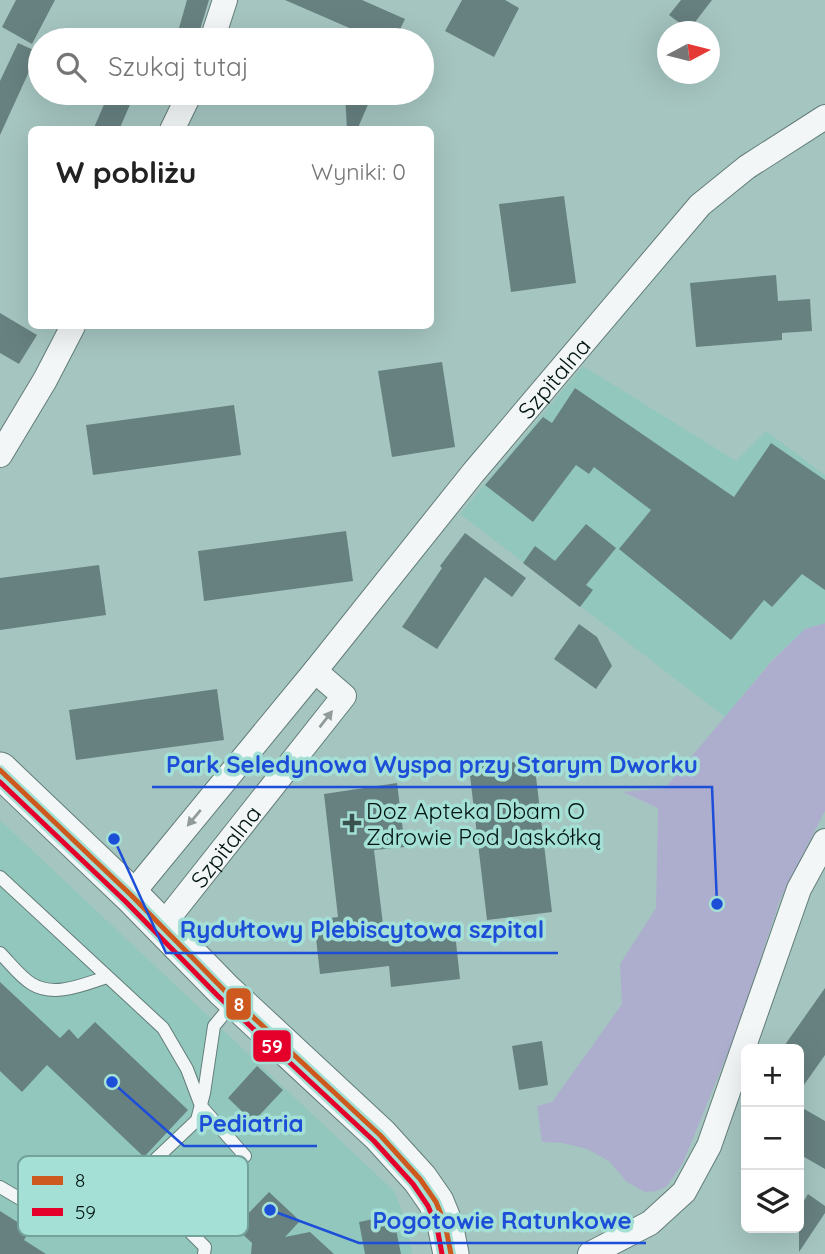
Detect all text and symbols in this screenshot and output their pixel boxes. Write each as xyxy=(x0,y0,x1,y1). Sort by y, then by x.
north arrow xyxy=(657,21,720,84)
search box xyxy=(28,28,434,105)
icon: search xyxy=(52,48,90,86)
text: Szukaj tutaj xyxy=(108,50,249,83)
text: W pobliżu xyxy=(56,153,196,191)
text: Wyniki: 0 xyxy=(311,157,406,186)
street label: Szpitalna xyxy=(511,331,596,424)
one-way arrow xyxy=(318,710,332,728)
callout: Park Seledynowa Wyspa przy Starym Dworku xyxy=(152,742,712,787)
text: Park Seledynowa Wyspa przy Starym Dworku xyxy=(166,749,698,779)
place label: Doz Apteka Dbam O Zdrowie Pod Jaskółką xyxy=(366,796,601,851)
street label: Szpitalna xyxy=(184,799,267,893)
one-way arrow xyxy=(186,808,201,826)
marker: Doz Apteka Dbam O Zdrowie Pod Jaskółką xyxy=(344,815,360,831)
callout: Rydułtowy Plebiscytowa szpital xyxy=(166,908,558,953)
text: Rydułtowy Plebiscytowa szpital xyxy=(180,914,544,944)
line badge: 8 xyxy=(225,987,252,1021)
text: 8 xyxy=(234,992,244,1016)
line badge: 59 xyxy=(252,1029,292,1063)
text: 59 xyxy=(261,1034,283,1058)
map controls xyxy=(741,1044,804,1233)
button: + xyxy=(741,1044,804,1107)
callout: Pediatria xyxy=(184,1101,317,1146)
button: − xyxy=(741,1107,804,1170)
text: Pediatria xyxy=(198,1108,304,1138)
legend xyxy=(18,1156,248,1236)
text: 8 xyxy=(75,1168,85,1192)
button: layers xyxy=(741,1170,804,1233)
callout: Pogotowie Ratunkowe xyxy=(359,1198,646,1243)
text: 59 xyxy=(75,1200,96,1224)
text: Pogotowie Ratunkowe xyxy=(372,1205,632,1235)

